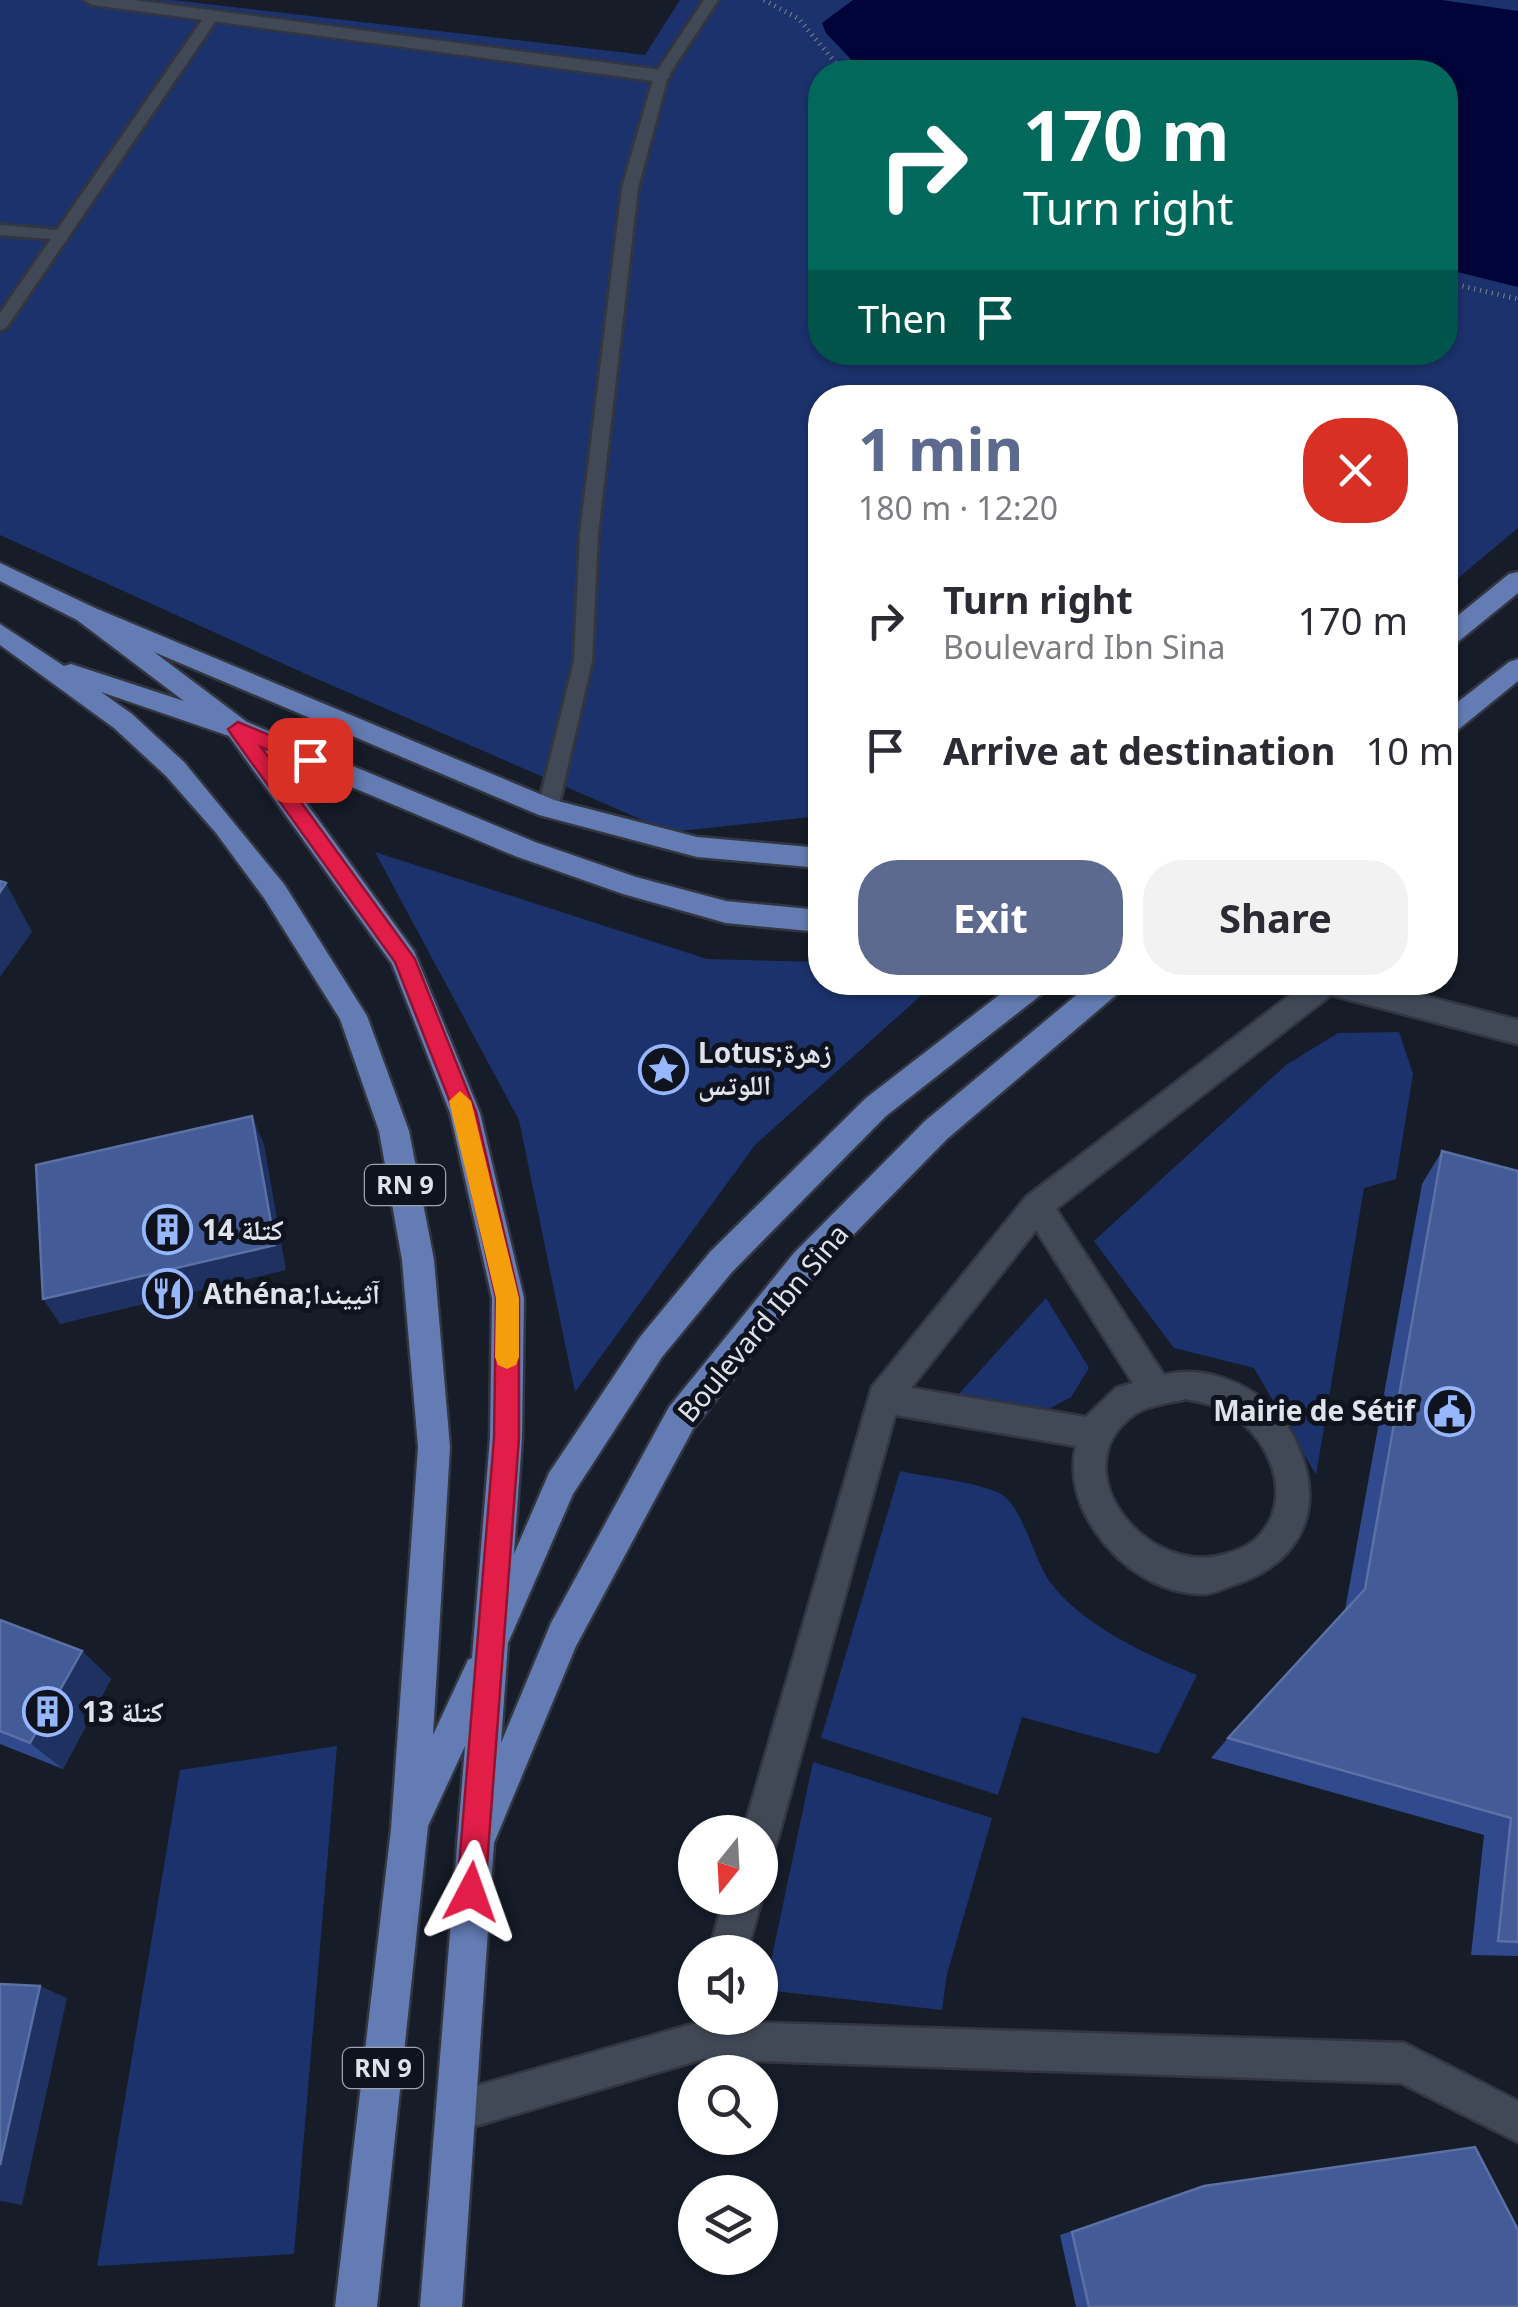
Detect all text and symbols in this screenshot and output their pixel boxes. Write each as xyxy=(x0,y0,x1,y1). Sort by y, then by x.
text: 170 m xyxy=(1023,86,1230,182)
icon: right xyxy=(858,100,988,230)
text: Turn right xyxy=(1023,177,1234,238)
icon: arrive xyxy=(968,290,1023,345)
text: Then xyxy=(858,292,948,344)
text: 1 min xyxy=(858,407,1023,489)
button: close xyxy=(1303,418,1408,523)
text: 180 m · 12:20 xyxy=(858,486,1058,529)
text: Turn right xyxy=(943,573,1133,625)
icon: right xyxy=(858,593,913,648)
text: 170 m xyxy=(1297,594,1408,646)
text: Boulevard Ibn Sina xyxy=(943,625,1226,668)
pin xyxy=(268,718,353,803)
icon: arrive xyxy=(858,723,913,778)
text: Arrive at destination xyxy=(943,724,1335,776)
text: 10 m xyxy=(1365,724,1454,776)
icon: arrive xyxy=(283,733,338,788)
button: Exit xyxy=(858,860,1123,975)
button: Share xyxy=(1143,860,1408,975)
place label: Lotus;زهرة اللوتس xyxy=(698,1033,832,1103)
place icon: Lotus;زهرة اللوتس xyxy=(637,1043,689,1095)
road number: RN 9 xyxy=(365,1165,445,1205)
building icon: كتلة 14 xyxy=(141,1204,193,1256)
place label: كتلة 14 xyxy=(202,1210,284,1248)
street label: Boulevard Ibn Sina xyxy=(668,1215,856,1429)
restaurant icon: Athéna;آثييندا xyxy=(142,1268,194,1320)
place label: Athéna;آثييندا xyxy=(203,1274,380,1312)
public building icon: Mairie de Sétif xyxy=(1424,1385,1476,1437)
place label: Mairie de Sétif xyxy=(1213,1391,1417,1429)
building icon: كتلة 13 xyxy=(21,1686,73,1738)
place label: كتلة 13 xyxy=(82,1692,164,1730)
north arrow xyxy=(678,1815,778,1915)
map controls xyxy=(678,1815,778,2275)
position arrow xyxy=(419,1840,523,1944)
button: sound xyxy=(678,1935,778,2035)
road number: RN 9 xyxy=(343,2048,423,2088)
button: search xyxy=(678,2055,778,2155)
button: layers xyxy=(678,2175,778,2275)

